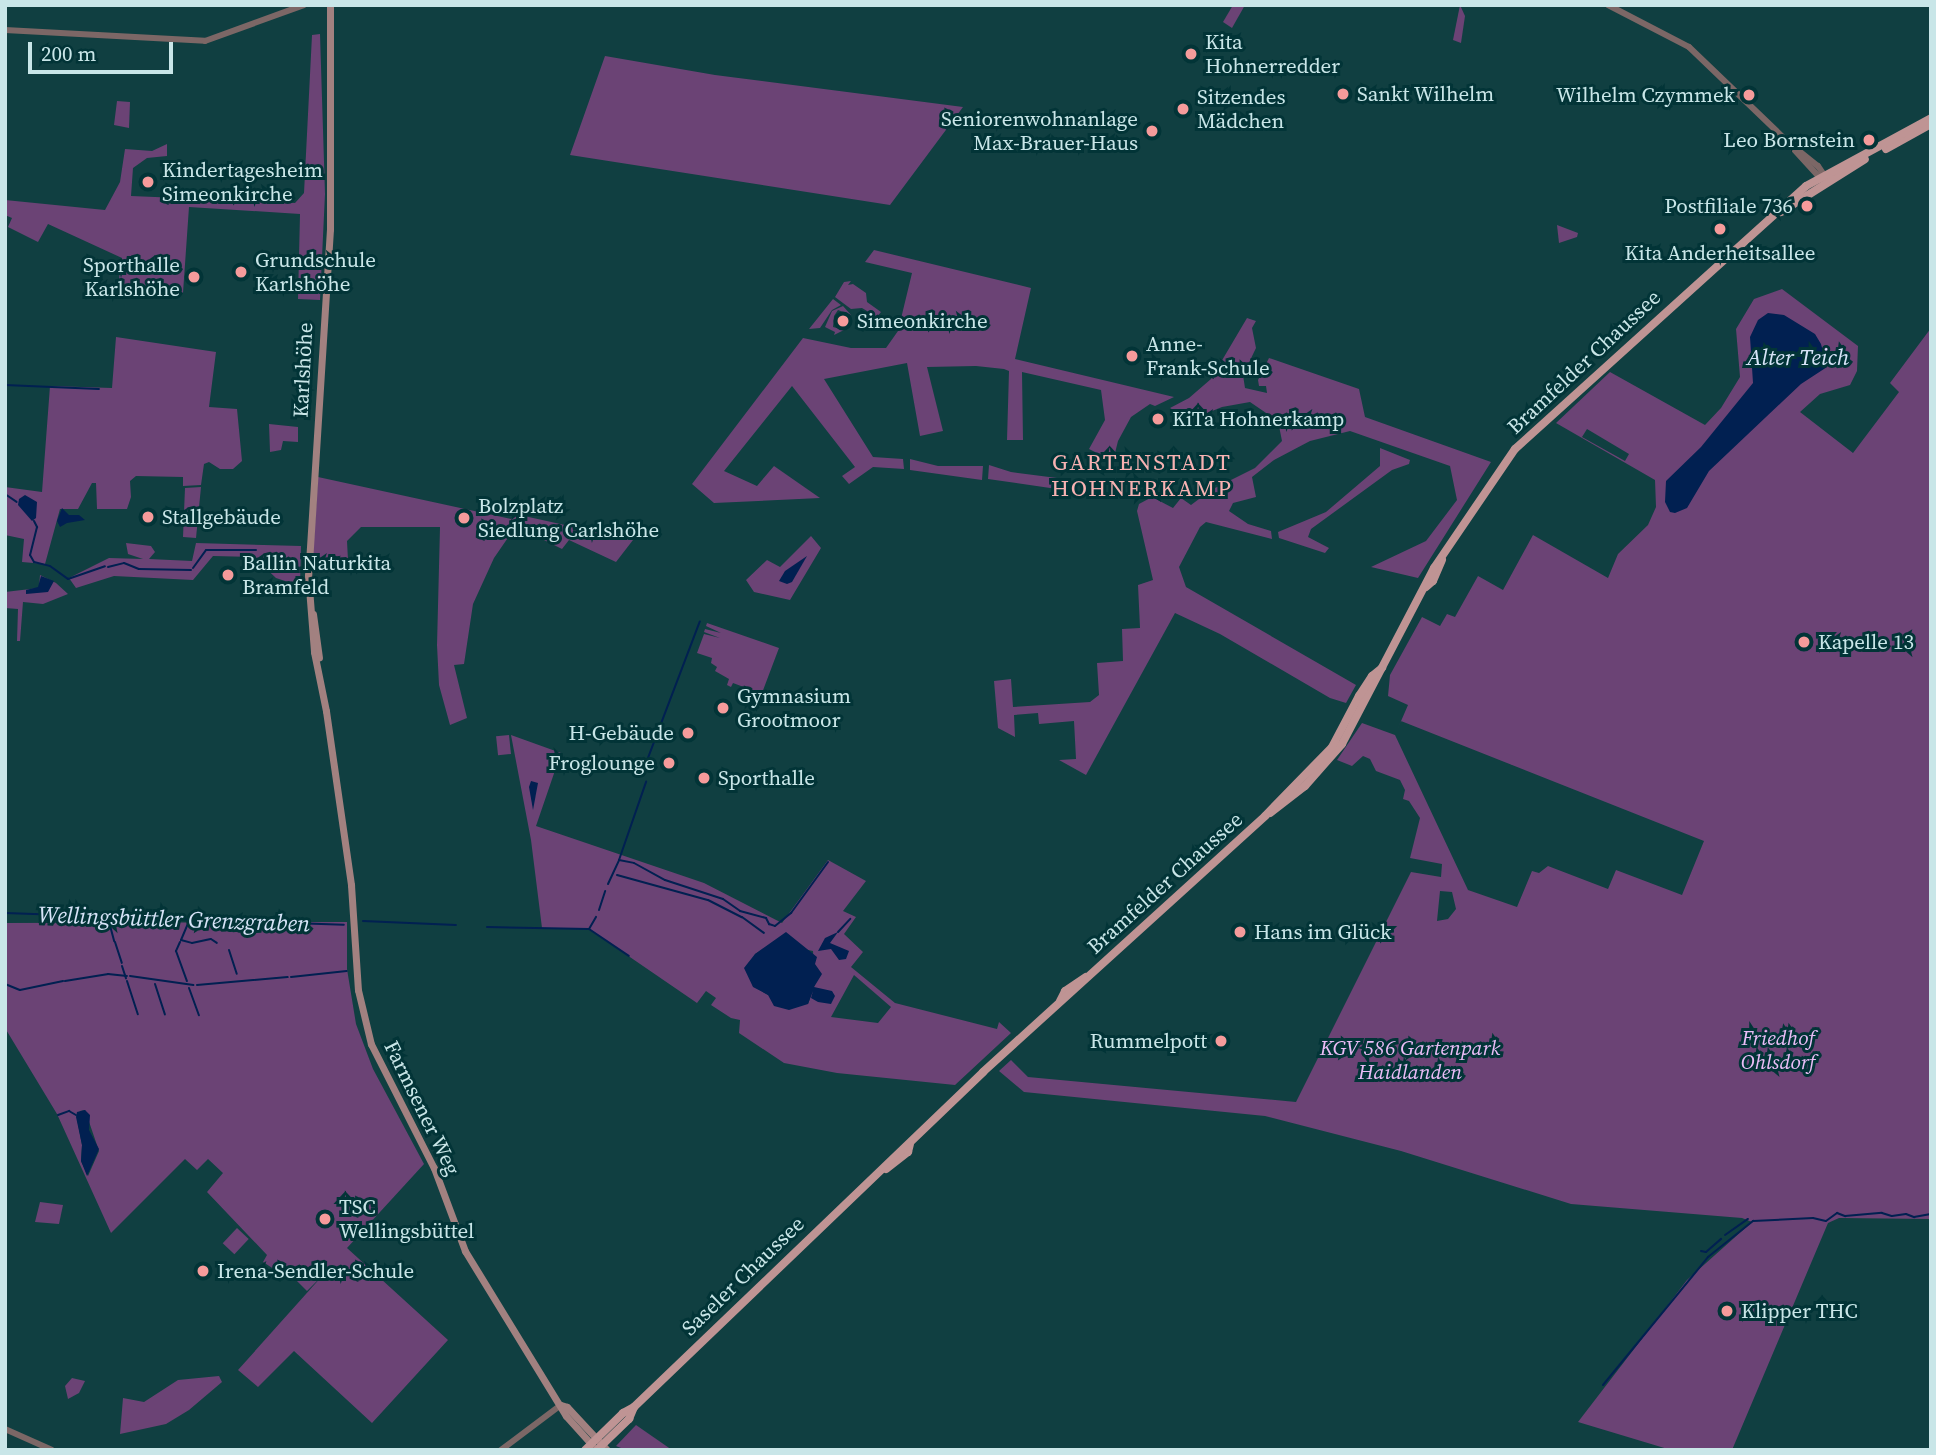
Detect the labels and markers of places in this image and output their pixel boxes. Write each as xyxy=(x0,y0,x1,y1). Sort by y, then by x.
place label: Kita Hohnerredder xyxy=(1205,29,1340,79)
marker: Kita Hohnerredder xyxy=(1183,46,1199,62)
place label: Sankt Wilhelm xyxy=(1357,81,1495,107)
place label: Wilhelm Czymmek xyxy=(1556,82,1735,108)
place label: Sitzendes Mädchen xyxy=(1197,84,1286,134)
marker: Sankt Wilhelm xyxy=(1335,86,1351,102)
marker: Wilhelm Czymmek xyxy=(1741,87,1757,103)
marker: Sitzendes Mädchen xyxy=(1175,101,1191,117)
place label: Seniorenwohnanlage Max-Brauer-Haus xyxy=(941,106,1138,156)
marker: Seniorenwohnanlage Max-Brauer-Haus xyxy=(1144,123,1160,139)
place label: Leo Bornstein xyxy=(1723,127,1855,153)
marker: Leo Bornstein xyxy=(1861,132,1877,148)
place label: Kindertagesheim Simeonkirche xyxy=(162,157,323,207)
marker: Kindertagesheim Simeonkirche xyxy=(140,174,156,190)
place label: Postfiliale 736 xyxy=(1664,193,1793,219)
marker: Postfiliale 736 xyxy=(1799,198,1815,214)
marker: Kita Anderheitsallee xyxy=(1712,221,1728,237)
place label: Kita Anderheitsallee xyxy=(1625,240,1815,266)
place label: Grundschule Karlshöhe xyxy=(255,247,376,297)
place label: Sporthalle Karlshöhe xyxy=(83,252,180,302)
marker: Grundschule Karlshöhe xyxy=(233,264,249,280)
marker: Sporthalle Karlshöhe xyxy=(186,269,202,285)
place label: Simeonkirche xyxy=(857,308,988,334)
marker: Simeonkirche xyxy=(835,313,851,329)
place label: Anne- Frank-Schule xyxy=(1146,331,1270,381)
marker: Anne- Frank-Schule xyxy=(1124,348,1140,364)
place label: KiTa Hohnerkamp xyxy=(1172,406,1344,432)
marker: KiTa Hohnerkamp xyxy=(1150,411,1166,427)
place label: Bolzplatz Siedlung Carlshöhe xyxy=(478,493,659,543)
place label: Stallgebäude xyxy=(162,504,281,530)
marker: Stallgebäude xyxy=(140,509,156,525)
marker: Bolzplatz Siedlung Carlshöhe xyxy=(456,510,472,526)
place label: Ballin Naturkita Bramfeld xyxy=(242,550,391,600)
marker: Ballin Naturkita Bramfeld xyxy=(220,567,236,583)
place label: Kapelle 13 xyxy=(1818,629,1914,655)
marker: Kapelle 13 xyxy=(1796,634,1812,650)
place label: Gymnasium Grootmoor xyxy=(737,683,851,733)
marker: Gymnasium Grootmoor xyxy=(715,700,731,716)
place label: H-Gebäude xyxy=(568,720,674,746)
marker: H-Gebäude xyxy=(680,725,696,741)
place label: Froglounge xyxy=(548,750,655,776)
marker: Froglounge xyxy=(661,755,677,771)
place label: Sporthalle xyxy=(718,765,815,791)
marker: Sporthalle xyxy=(696,770,712,786)
place label: Hans im Glück xyxy=(1254,919,1391,945)
marker: Hans im Glück xyxy=(1232,924,1248,940)
place label: Rummelpott xyxy=(1090,1028,1207,1054)
marker: Rummelpott xyxy=(1213,1033,1229,1049)
place label: TSC Wellingsbüttel xyxy=(339,1194,474,1244)
marker: TSC Wellingsbüttel xyxy=(317,1211,333,1227)
place label: Irena-Sendler-Schule xyxy=(217,1258,414,1284)
marker: Irena-Sendler-Schule xyxy=(195,1263,211,1279)
place label: Klipper THC xyxy=(1741,1298,1858,1324)
marker: Klipper THC xyxy=(1719,1303,1735,1319)

